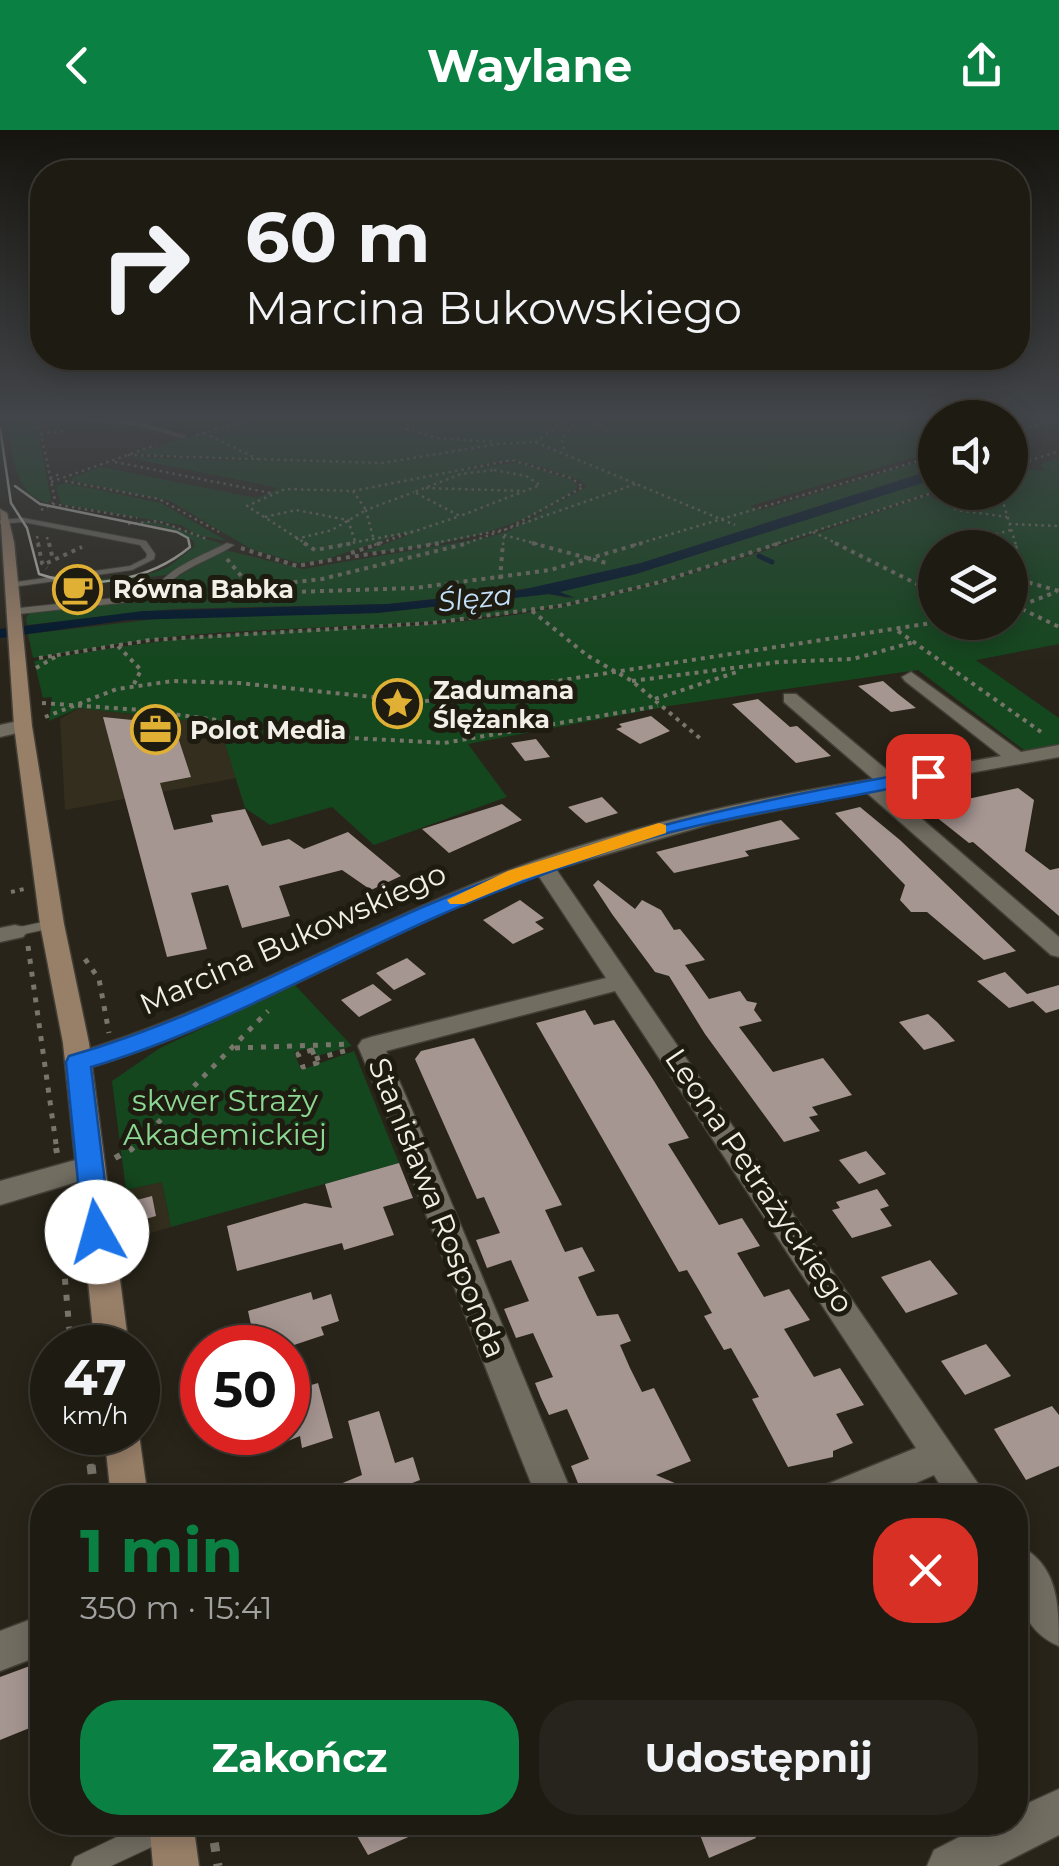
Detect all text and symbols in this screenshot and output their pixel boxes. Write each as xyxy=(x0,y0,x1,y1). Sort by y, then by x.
icon: back xyxy=(50,38,105,93)
text: Waylane xyxy=(427,38,632,93)
icon: share xyxy=(954,38,1009,93)
text: 60 m xyxy=(245,194,430,280)
icon: right xyxy=(80,200,210,330)
text: Marcina Bukowskiego xyxy=(245,280,742,335)
map controls xyxy=(918,400,1028,640)
button: sound xyxy=(918,400,1028,510)
button: layers xyxy=(918,530,1028,640)
cafe icon: Równa Babka xyxy=(52,563,104,615)
place label: Równa Babka xyxy=(113,574,294,604)
water label: Ślęza xyxy=(436,577,514,619)
place label: Zadumana Ślężanka xyxy=(433,675,574,734)
place icon: Zadumana Ślężanka xyxy=(372,678,424,730)
office icon: Polot Media xyxy=(129,704,181,756)
place label: Polot Media xyxy=(190,715,346,745)
pin xyxy=(886,734,971,819)
icon: arrive xyxy=(901,749,956,804)
street label: Marcina Bukowskiego xyxy=(134,854,452,1023)
street label: Leona Petrażyckiego xyxy=(657,1041,862,1320)
street label: Stanisława Rosponda xyxy=(360,1052,515,1363)
park label: skwer Straży Akademickiej xyxy=(123,1082,327,1153)
position arrow xyxy=(45,1180,149,1284)
speed limit sign: 50 xyxy=(180,1325,310,1455)
text: 47 xyxy=(63,1347,127,1408)
text: km/h xyxy=(62,1400,128,1430)
text: 1 min xyxy=(80,1514,243,1587)
button: close xyxy=(873,1518,978,1623)
text: 350 m · 15:41 xyxy=(80,1588,273,1627)
button: Zakończ xyxy=(80,1700,519,1815)
button: Udostępnij xyxy=(539,1700,978,1815)

